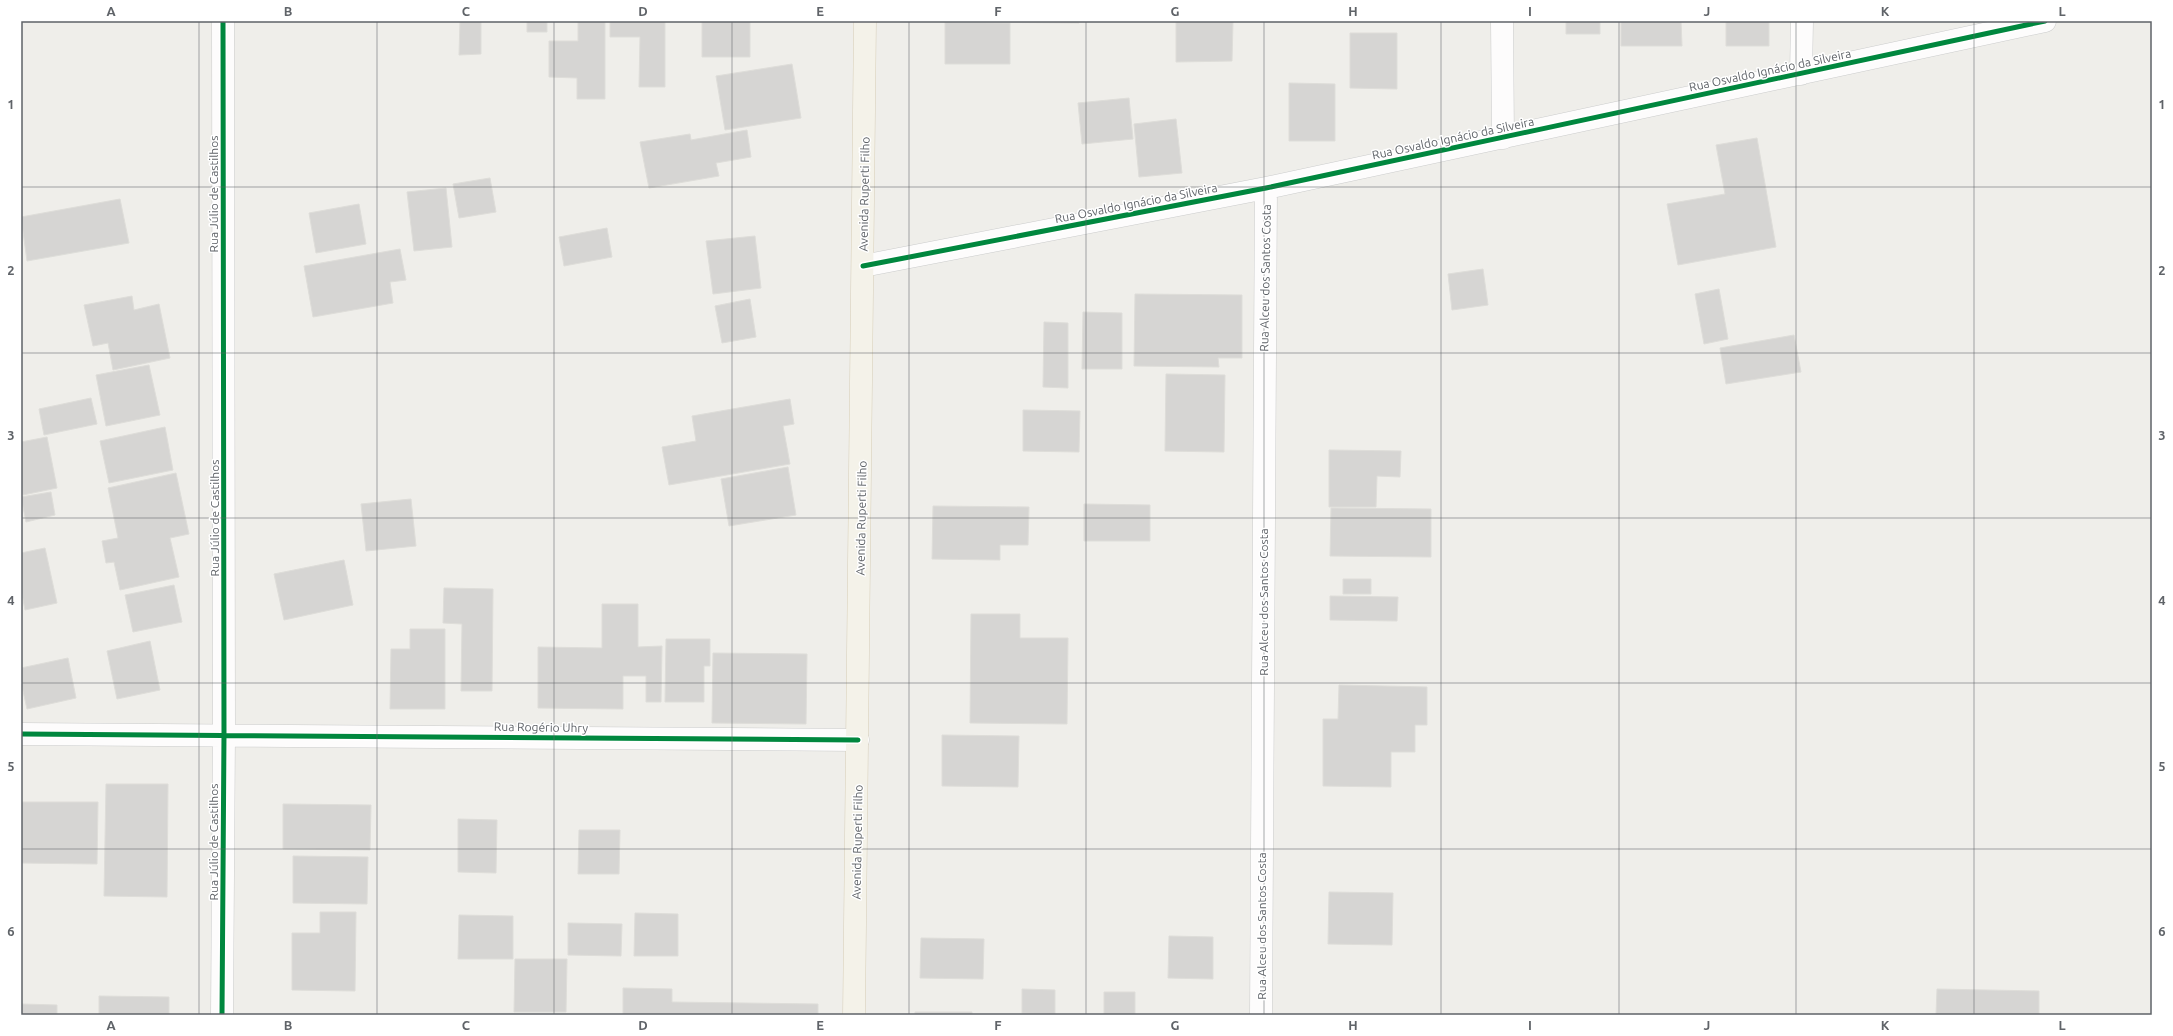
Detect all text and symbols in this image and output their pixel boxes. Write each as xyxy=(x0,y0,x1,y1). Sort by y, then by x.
text: A xyxy=(106,4,116,18)
text: B xyxy=(284,4,293,18)
text: C xyxy=(462,4,471,18)
text: D xyxy=(638,4,648,18)
text: E xyxy=(816,4,824,18)
text: F xyxy=(994,4,1002,18)
text: G xyxy=(1171,4,1180,18)
text: H xyxy=(1348,4,1358,18)
text: I xyxy=(1528,4,1532,18)
text: J xyxy=(1704,4,1710,18)
text: K xyxy=(1881,4,1890,18)
text: L xyxy=(2058,4,2066,18)
street label: Rua Osvaldo Ignácio da Silveira xyxy=(1688,46,1852,94)
text: 1 xyxy=(7,97,15,111)
text: 1 xyxy=(2158,97,2166,111)
street label: Rua Osvaldo Ignácio da Silveira xyxy=(1371,114,1535,162)
street label: Rua Júlio de Castilhos xyxy=(207,136,220,252)
street label: Avenida Ruperti Filho xyxy=(856,136,872,252)
street label: Rua Osvaldo Ignácio da Silveira xyxy=(1054,181,1218,225)
street label: Rua Alceu dos Santos Costa xyxy=(1257,204,1273,352)
text: 2 xyxy=(7,263,15,277)
text: 2 xyxy=(2158,263,2166,277)
text: 3 xyxy=(7,428,15,442)
text: 3 xyxy=(2158,428,2166,442)
street label: Rua Júlio de Castilhos xyxy=(208,460,221,576)
street label: Avenida Ruperti Filho xyxy=(853,460,869,576)
street label: Rua Alceu dos Santos Costa xyxy=(1257,528,1270,676)
text: 4 xyxy=(7,593,15,607)
text: 4 xyxy=(2158,593,2166,607)
street label: Rua Rogério Uhry xyxy=(494,720,588,734)
text: 5 xyxy=(7,759,15,773)
text: 5 xyxy=(2158,759,2166,773)
street label: Rua Júlio de Castilhos xyxy=(207,784,220,900)
street label: Avenida Ruperti Filho xyxy=(849,784,865,900)
street label: Rua Alceu dos Santos Costa xyxy=(1255,852,1268,1000)
text: 6 xyxy=(7,924,15,938)
text: 6 xyxy=(2158,924,2166,938)
text: A xyxy=(106,1018,116,1032)
text: B xyxy=(284,1018,293,1032)
text: C xyxy=(462,1018,471,1032)
text: D xyxy=(638,1018,648,1032)
text: E xyxy=(816,1018,824,1032)
text: F xyxy=(994,1018,1002,1032)
text: G xyxy=(1171,1018,1180,1032)
text: H xyxy=(1348,1018,1358,1032)
text: I xyxy=(1528,1018,1532,1032)
text: J xyxy=(1704,1018,1710,1032)
text: K xyxy=(1881,1018,1890,1032)
text: L xyxy=(2058,1018,2066,1032)

